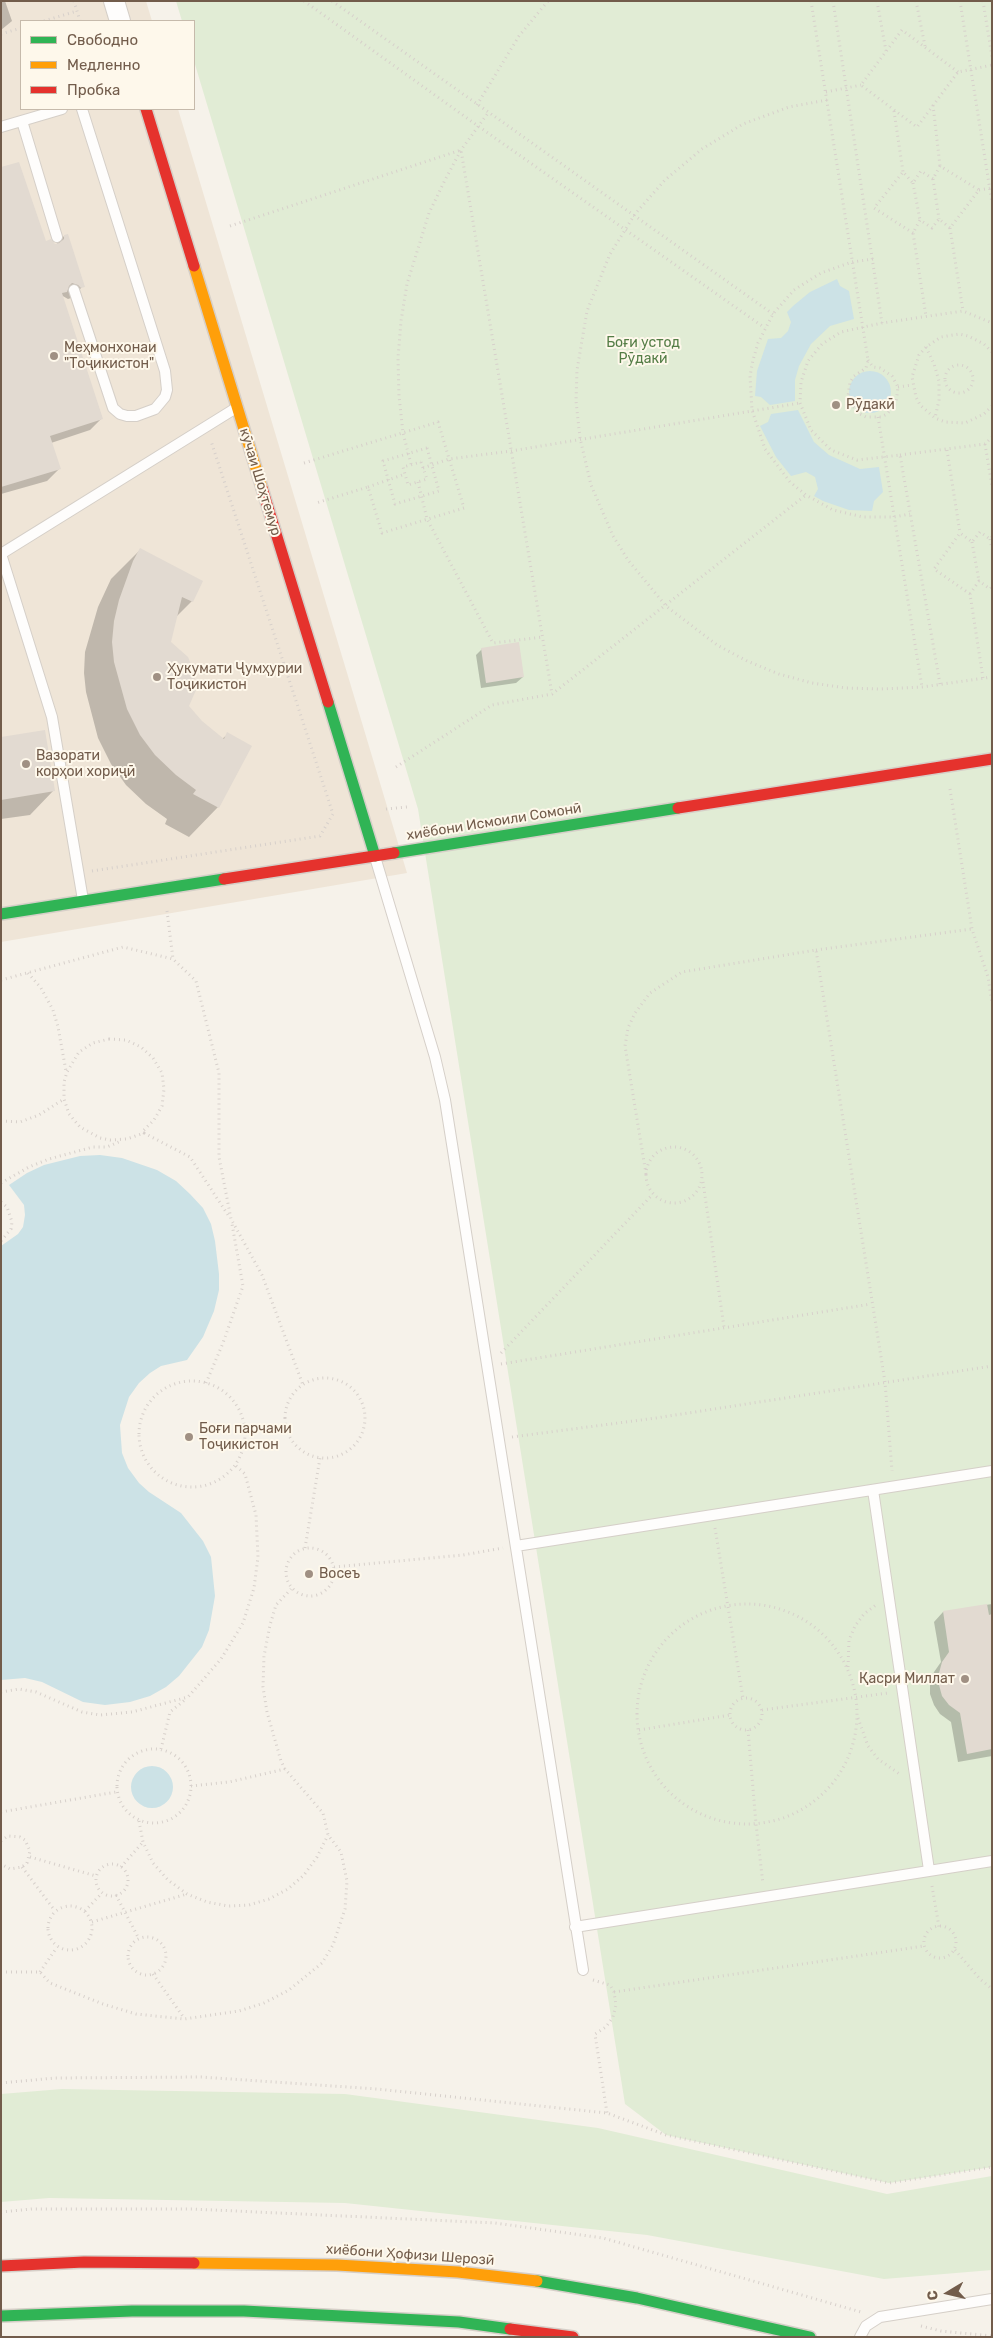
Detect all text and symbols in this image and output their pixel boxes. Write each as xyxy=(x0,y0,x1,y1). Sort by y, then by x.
legend xyxy=(20,20,195,110)
text: Свободно xyxy=(67,31,138,49)
text: Медленно xyxy=(67,56,140,74)
text: Пробка xyxy=(67,81,120,99)
park label: Боғи устод Рӯдакӣ xyxy=(606,335,680,368)
place label: Меҳмонхонаи "Тоҷикистон" xyxy=(64,340,156,372)
marker: Меҳмонхонаи "Тоҷикистон" xyxy=(48,350,60,362)
place label: Рӯдакӣ xyxy=(846,397,895,413)
marker: Рӯдакӣ xyxy=(830,399,842,411)
street label: кӯчаи Шоҳтемур xyxy=(236,426,284,538)
place label: Ҳукумати Ҷумҳурии Тоҷикистон xyxy=(167,661,302,694)
marker: Ҳукумати Ҷумҳурии Тоҷикистон xyxy=(151,671,163,683)
place label: Вазорати корҳои хориҷӣ xyxy=(36,748,135,780)
marker: Вазорати корҳои хориҷӣ xyxy=(20,758,32,770)
street label: хиёбони Исмоили Сомонӣ xyxy=(405,800,583,844)
place label: Боғи парчами Тоҷикистон xyxy=(199,1421,292,1454)
marker: Боғи парчами Тоҷикистон xyxy=(183,1431,195,1443)
place label: Восеъ xyxy=(319,1566,360,1582)
marker: Восеъ xyxy=(303,1568,315,1580)
place label: Қасри Миллат xyxy=(859,1671,955,1687)
marker: Қасри Миллат xyxy=(959,1673,971,1685)
street label: хиёбони Ҳофизи Шерозӣ xyxy=(325,2241,495,2269)
north arrow xyxy=(923,2268,973,2318)
text: С xyxy=(924,2289,942,2302)

